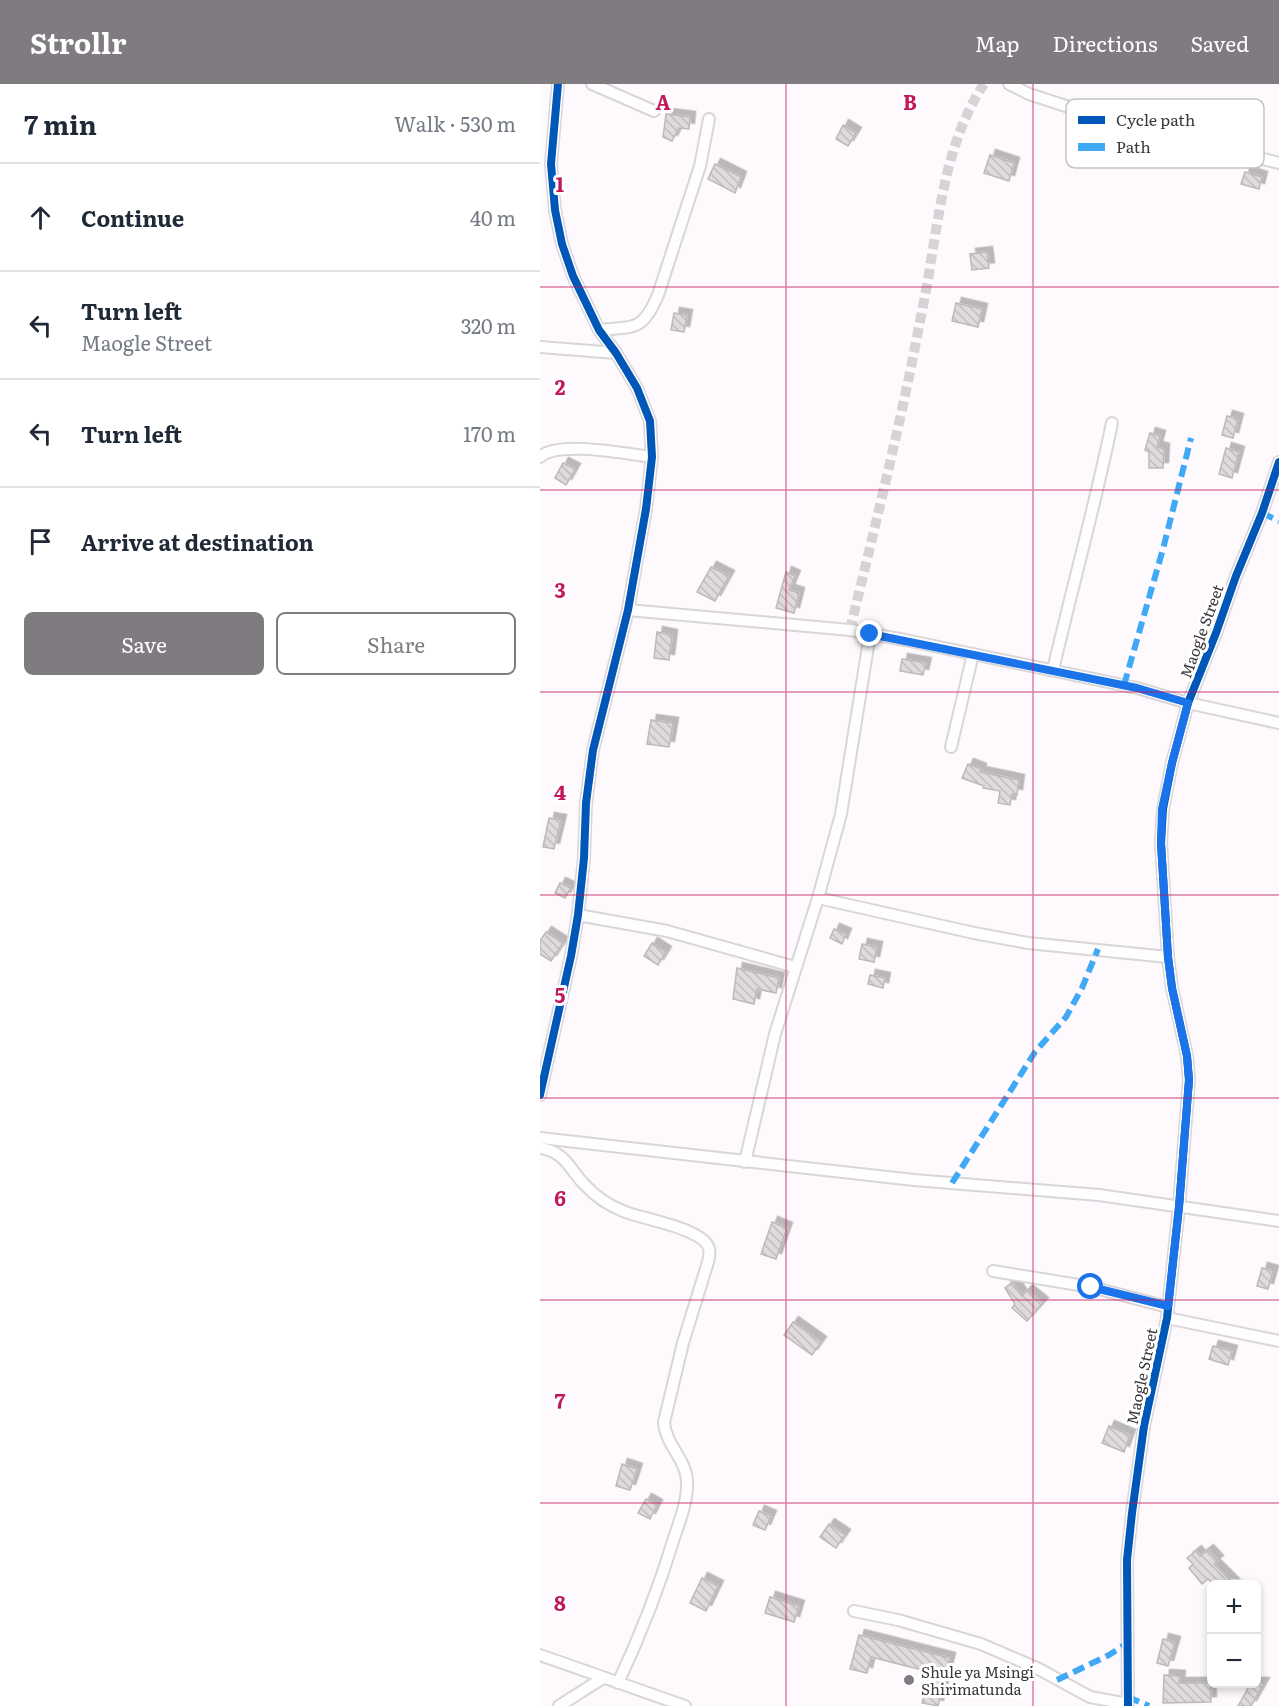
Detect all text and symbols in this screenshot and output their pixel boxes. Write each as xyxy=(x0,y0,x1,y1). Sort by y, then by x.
text: Strollr xyxy=(30,21,126,63)
text: Map xyxy=(975,27,1020,58)
text: Directions xyxy=(1053,27,1158,58)
text: Saved xyxy=(1191,27,1249,58)
text: A xyxy=(655,86,671,116)
text: B xyxy=(903,86,917,116)
legend xyxy=(1066,99,1264,168)
text: 7 min xyxy=(24,104,97,143)
text: Cycle path xyxy=(1116,107,1196,131)
text: Walk · 530 m xyxy=(394,108,516,138)
text: Path xyxy=(1116,134,1151,158)
text: 1 xyxy=(556,168,564,198)
icon: ahead xyxy=(24,201,57,234)
text: Continue xyxy=(81,201,184,234)
text: 40 m xyxy=(470,202,516,232)
text: Turn left xyxy=(81,294,182,327)
icon: left xyxy=(24,309,57,342)
text: 320 m xyxy=(461,310,516,340)
text: Maogle Street xyxy=(81,327,212,357)
text: 2 xyxy=(555,371,566,401)
icon: left xyxy=(24,417,57,450)
text: Turn left xyxy=(81,417,182,450)
text: 170 m xyxy=(463,418,516,448)
icon: arrive xyxy=(24,525,57,558)
text: Arrive at destination xyxy=(81,525,314,558)
text: 3 xyxy=(554,574,566,604)
street label: Maogle Street xyxy=(1173,581,1229,681)
button: Save xyxy=(24,612,264,675)
button: Share xyxy=(276,612,516,675)
route end xyxy=(856,620,882,646)
text: 4 xyxy=(554,776,566,806)
text: 5 xyxy=(555,979,566,1009)
text: 6 xyxy=(554,1182,566,1212)
route start xyxy=(1077,1273,1103,1299)
street label: Maogle Street xyxy=(1120,1326,1162,1426)
text: 7 xyxy=(555,1385,566,1415)
map controls xyxy=(1207,1580,1261,1688)
button: + xyxy=(1207,1580,1261,1634)
text: 8 xyxy=(554,1587,566,1617)
button: − xyxy=(1207,1634,1261,1688)
place label: Shule ya Msingi Shirimatunda xyxy=(921,1660,1034,1700)
marker: Shule ya Msingi Shirimatunda xyxy=(902,1673,916,1687)

